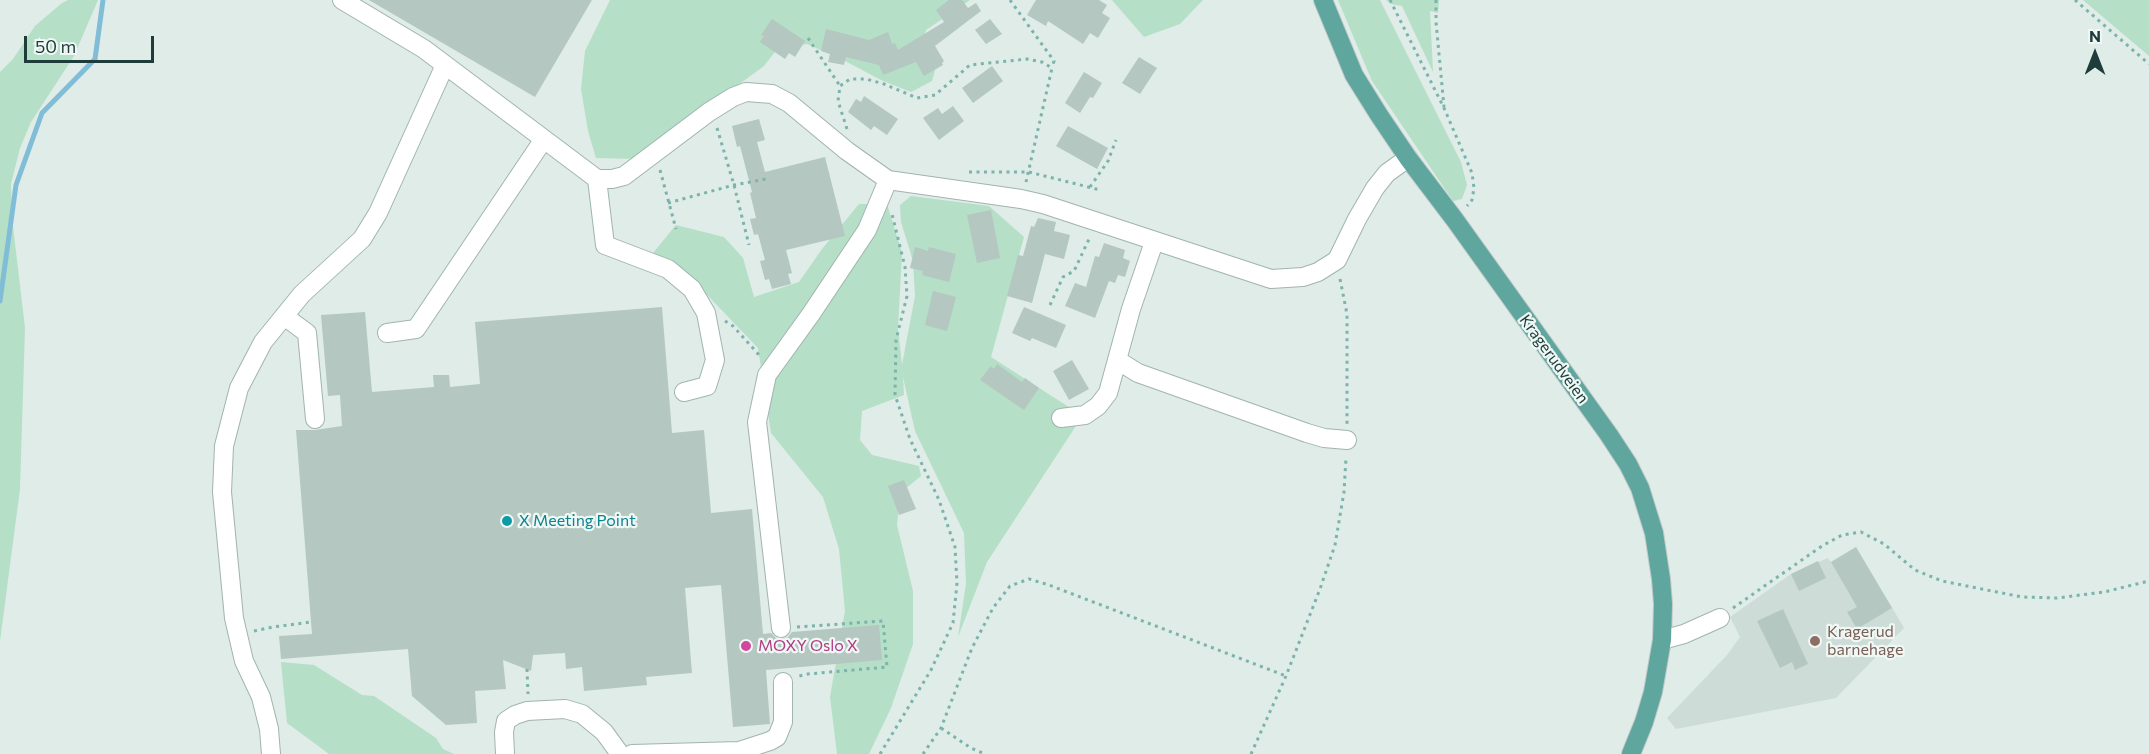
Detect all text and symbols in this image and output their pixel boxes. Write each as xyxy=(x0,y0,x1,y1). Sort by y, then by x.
scale bar xyxy=(27,24,158,62)
north arrow xyxy=(2065,24,2125,84)
text: N xyxy=(2089,26,2101,45)
text: 50 m xyxy=(35,35,76,57)
street label: Kragerudveien xyxy=(1515,311,1593,407)
place label: X Meeting Point xyxy=(519,511,636,531)
marker: X Meeting Point xyxy=(500,514,514,528)
place label: Kragerud barnehage xyxy=(1827,622,1903,660)
marker: Kragerud barnehage xyxy=(1808,634,1822,648)
place label: MOXY Oslo X xyxy=(758,636,858,656)
marker: MOXY Oslo X xyxy=(739,639,753,653)

